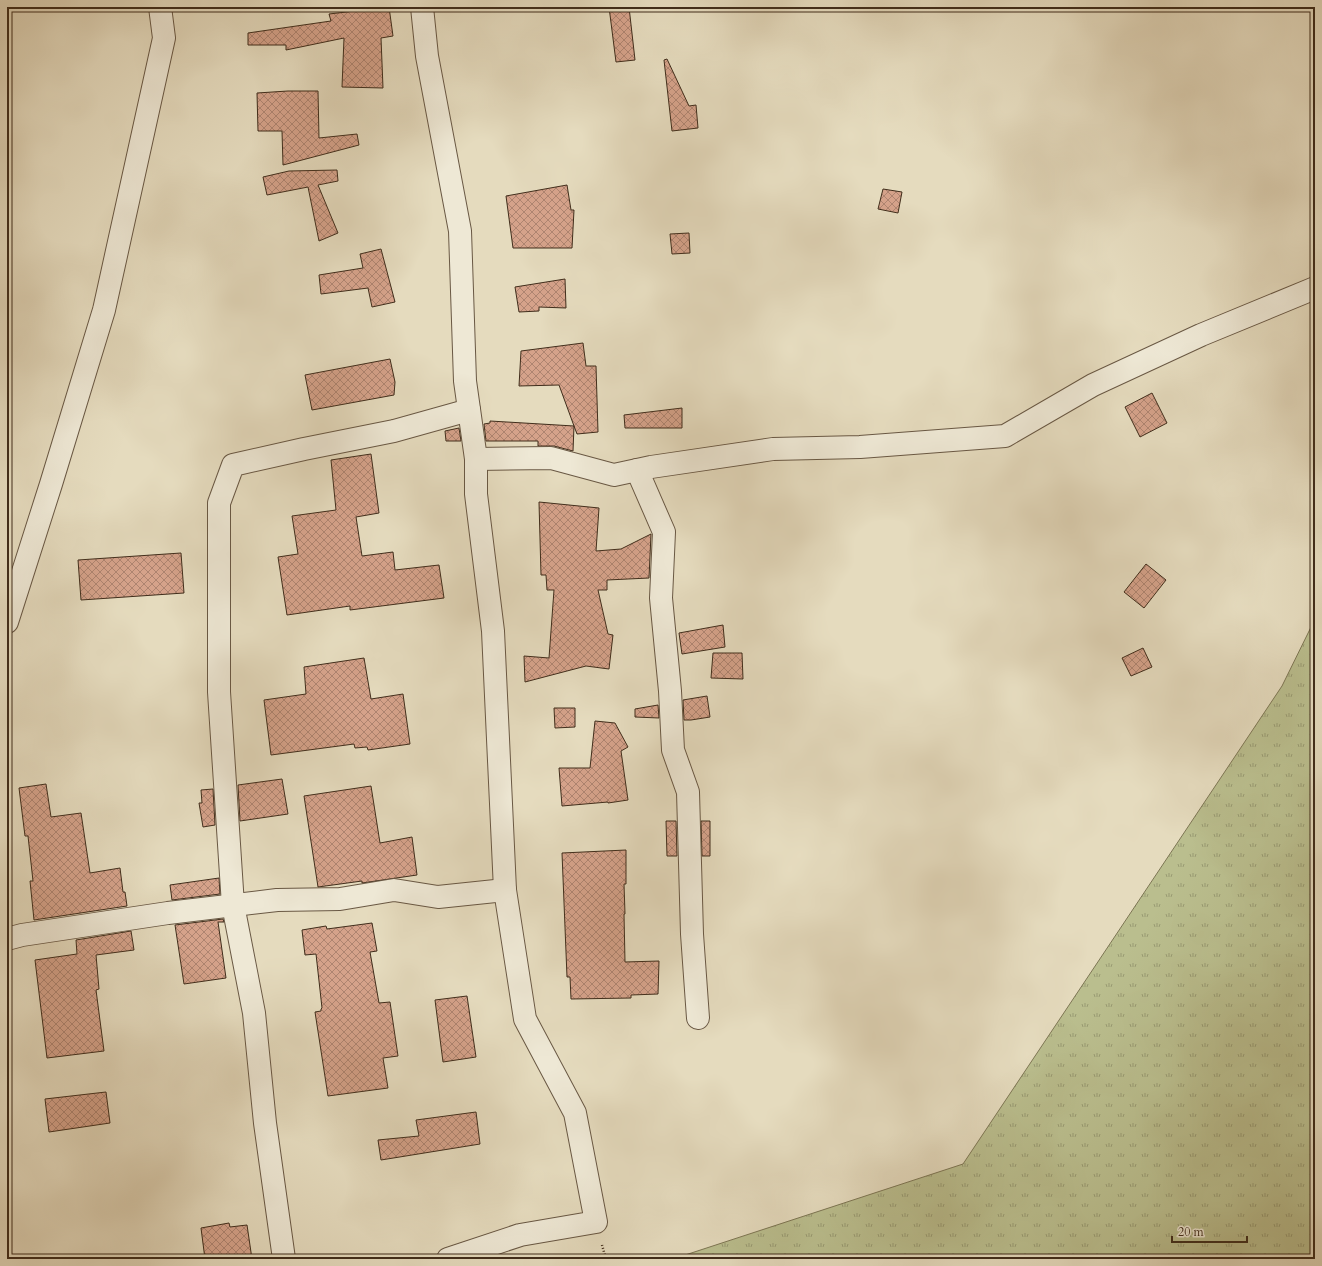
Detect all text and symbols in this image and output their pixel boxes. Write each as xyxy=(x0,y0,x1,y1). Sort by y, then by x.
scale bar xyxy=(1172,1218,1247,1244)
text: 20 m xyxy=(1178,1224,1205,1240)

